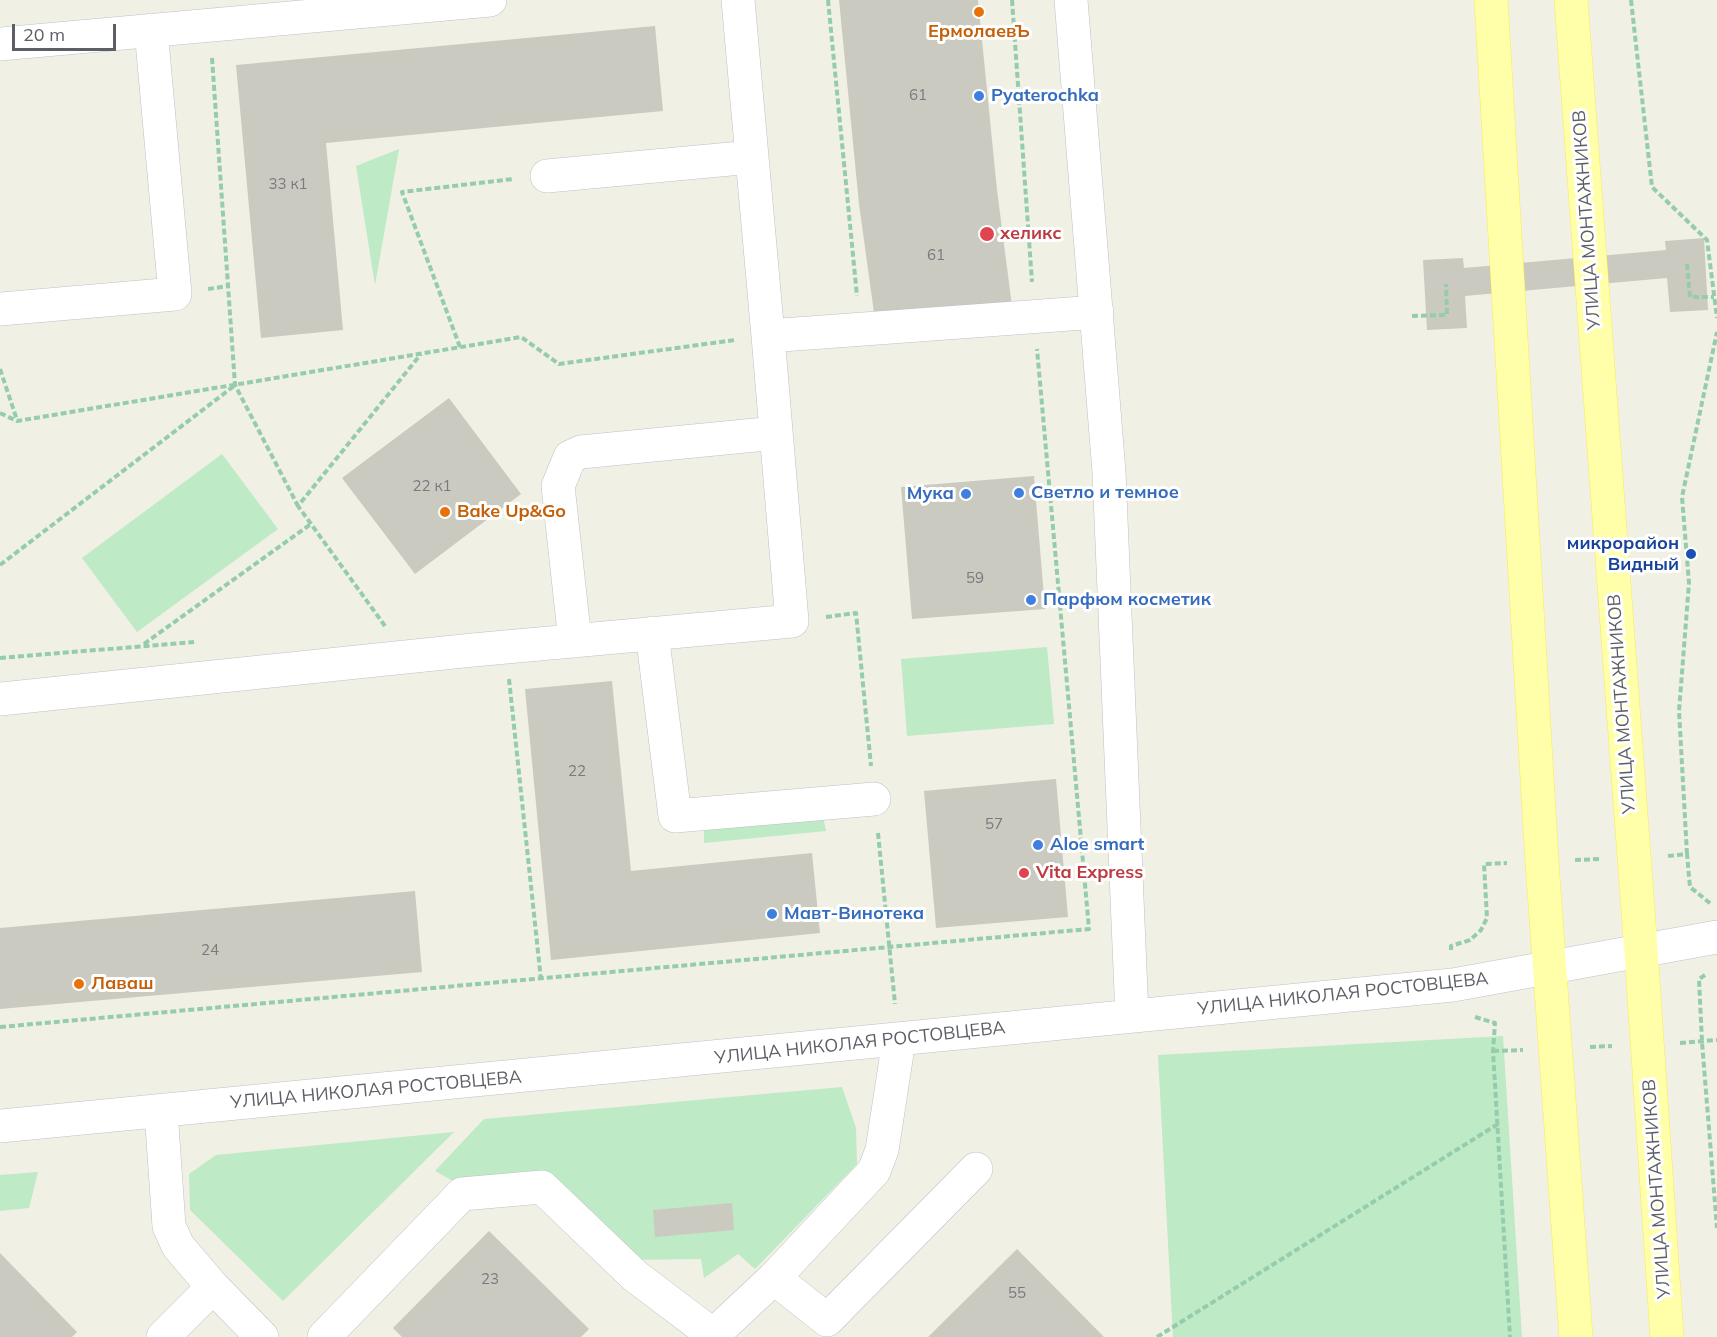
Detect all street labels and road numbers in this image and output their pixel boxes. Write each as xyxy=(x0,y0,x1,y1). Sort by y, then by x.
street label: УЛИЦА МОНТАЖНИКОВ xyxy=(1569,109,1605,331)
street label: УЛИЦА МОНТАЖНИКОВ xyxy=(1604,593,1640,815)
street label: УЛИЦА НИКОЛАЯ РОСТОВЦЕВА xyxy=(1196,968,1490,1020)
street label: УЛИЦА НИКОЛАЯ РОСТОВЦЕВА xyxy=(713,1017,1007,1069)
street label: УЛИЦА НИКОЛАЯ РОСТОВЦЕВА xyxy=(229,1066,523,1114)
street label: УЛИЦА МОНТАЖНИКОВ xyxy=(1639,1078,1675,1300)

